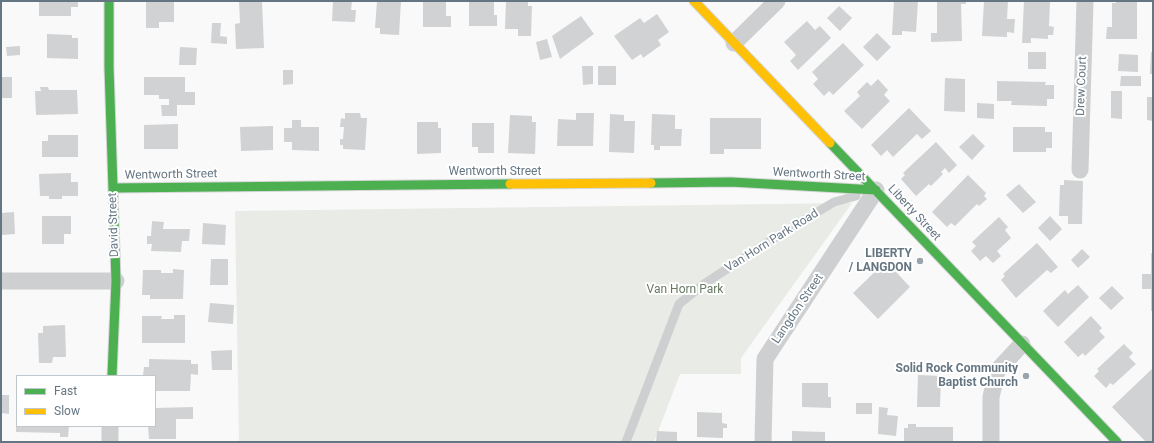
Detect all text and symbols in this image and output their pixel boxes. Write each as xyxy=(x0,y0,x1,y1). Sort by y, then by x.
street label: Drew Court xyxy=(1074,56,1090,116)
street label: Wentworth Street xyxy=(449,165,541,179)
street label: Wentworth Street xyxy=(772,165,866,185)
street label: Wentworth Street xyxy=(124,167,218,183)
street label: Liberty Street xyxy=(884,182,944,244)
street label: David Street xyxy=(106,193,122,257)
street label: Van Horn Park Road xyxy=(723,206,821,276)
place label: LIBERTY / LANGDON xyxy=(849,247,912,275)
marker: LIBERTY / LANGDON xyxy=(915,256,925,266)
street label: Langdon Street xyxy=(769,271,827,347)
park label: Van Horn Park xyxy=(647,283,723,297)
place label: Solid Rock Community Baptist Church xyxy=(896,362,1018,390)
marker: Solid Rock Community Baptist Church xyxy=(1021,371,1031,381)
legend xyxy=(16,375,156,427)
text: Fast xyxy=(54,384,77,398)
text: Slow xyxy=(54,404,80,418)

